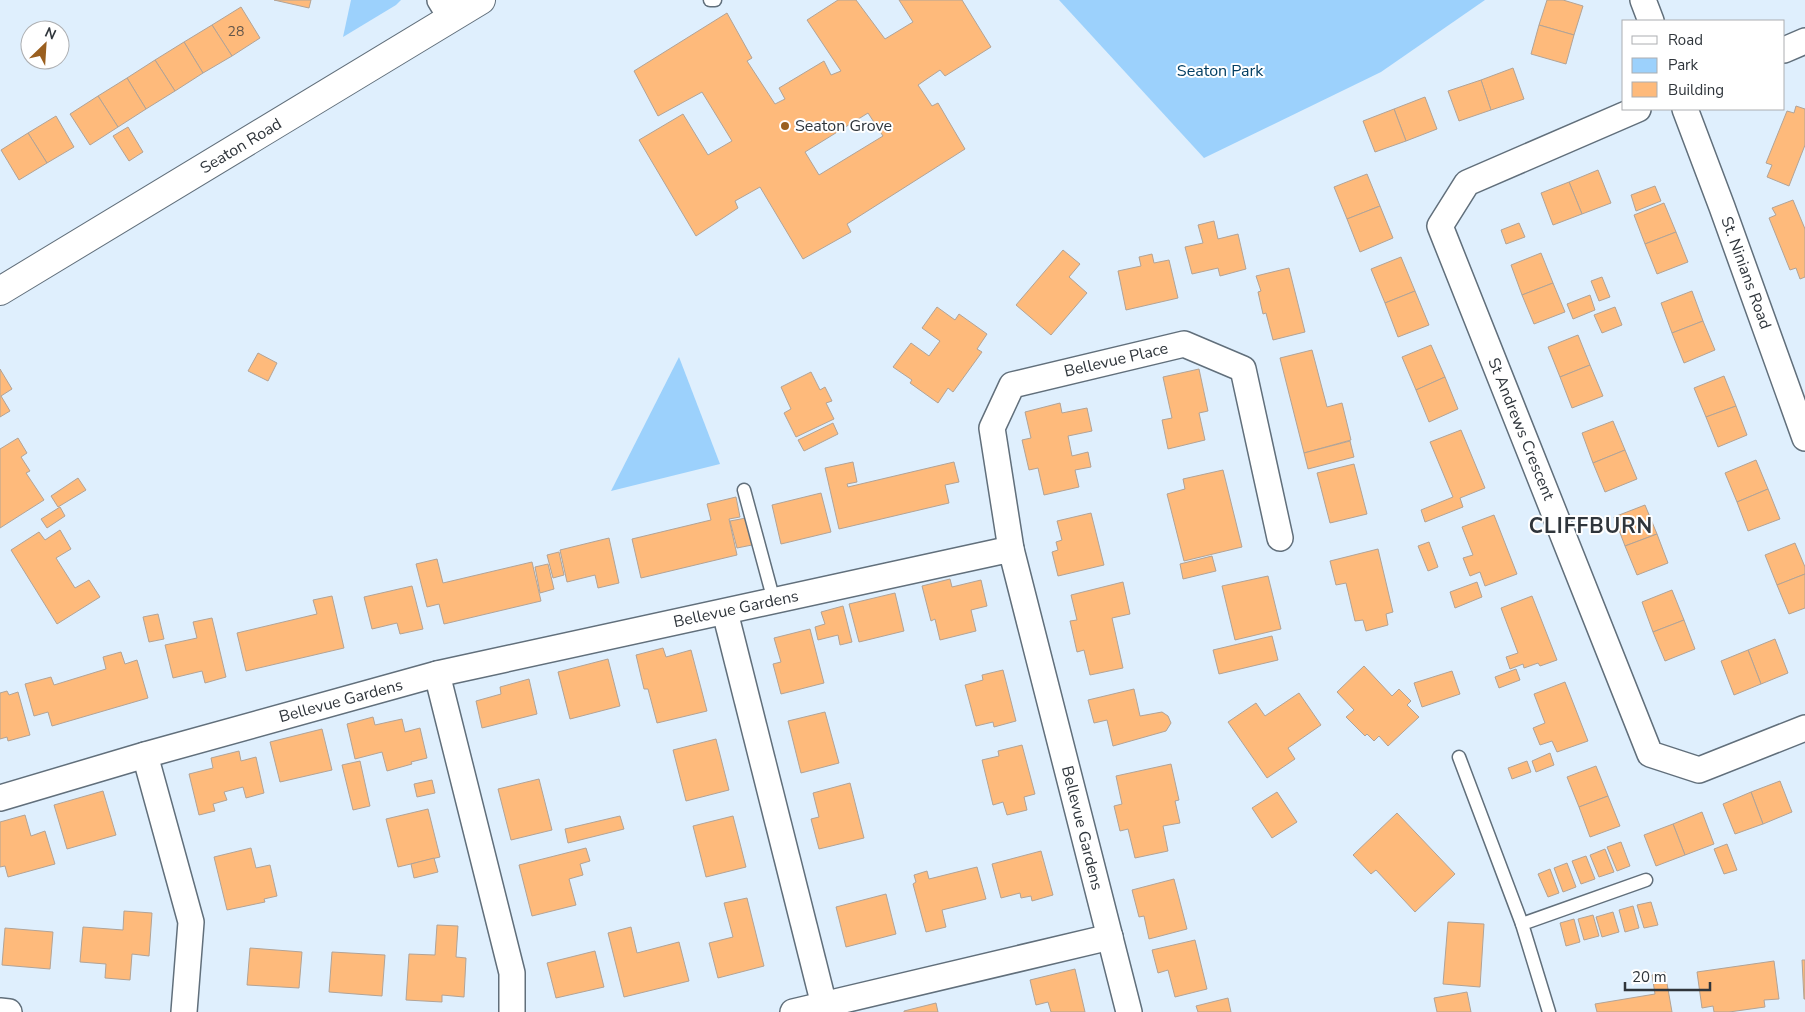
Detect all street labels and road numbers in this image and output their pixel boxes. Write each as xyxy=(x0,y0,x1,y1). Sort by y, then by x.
street label: Seaton Road xyxy=(196,113,286,179)
street label: St. Ninians Road xyxy=(1715,214,1777,332)
street label: Bellevue Place xyxy=(1062,337,1170,383)
street label: St Andrews Crescent xyxy=(1482,355,1560,504)
street label: Bellevue Gardens xyxy=(671,585,801,633)
street label: Bellevue Gardens xyxy=(277,674,405,728)
street label: Bellevue Gardens xyxy=(1056,764,1108,892)

